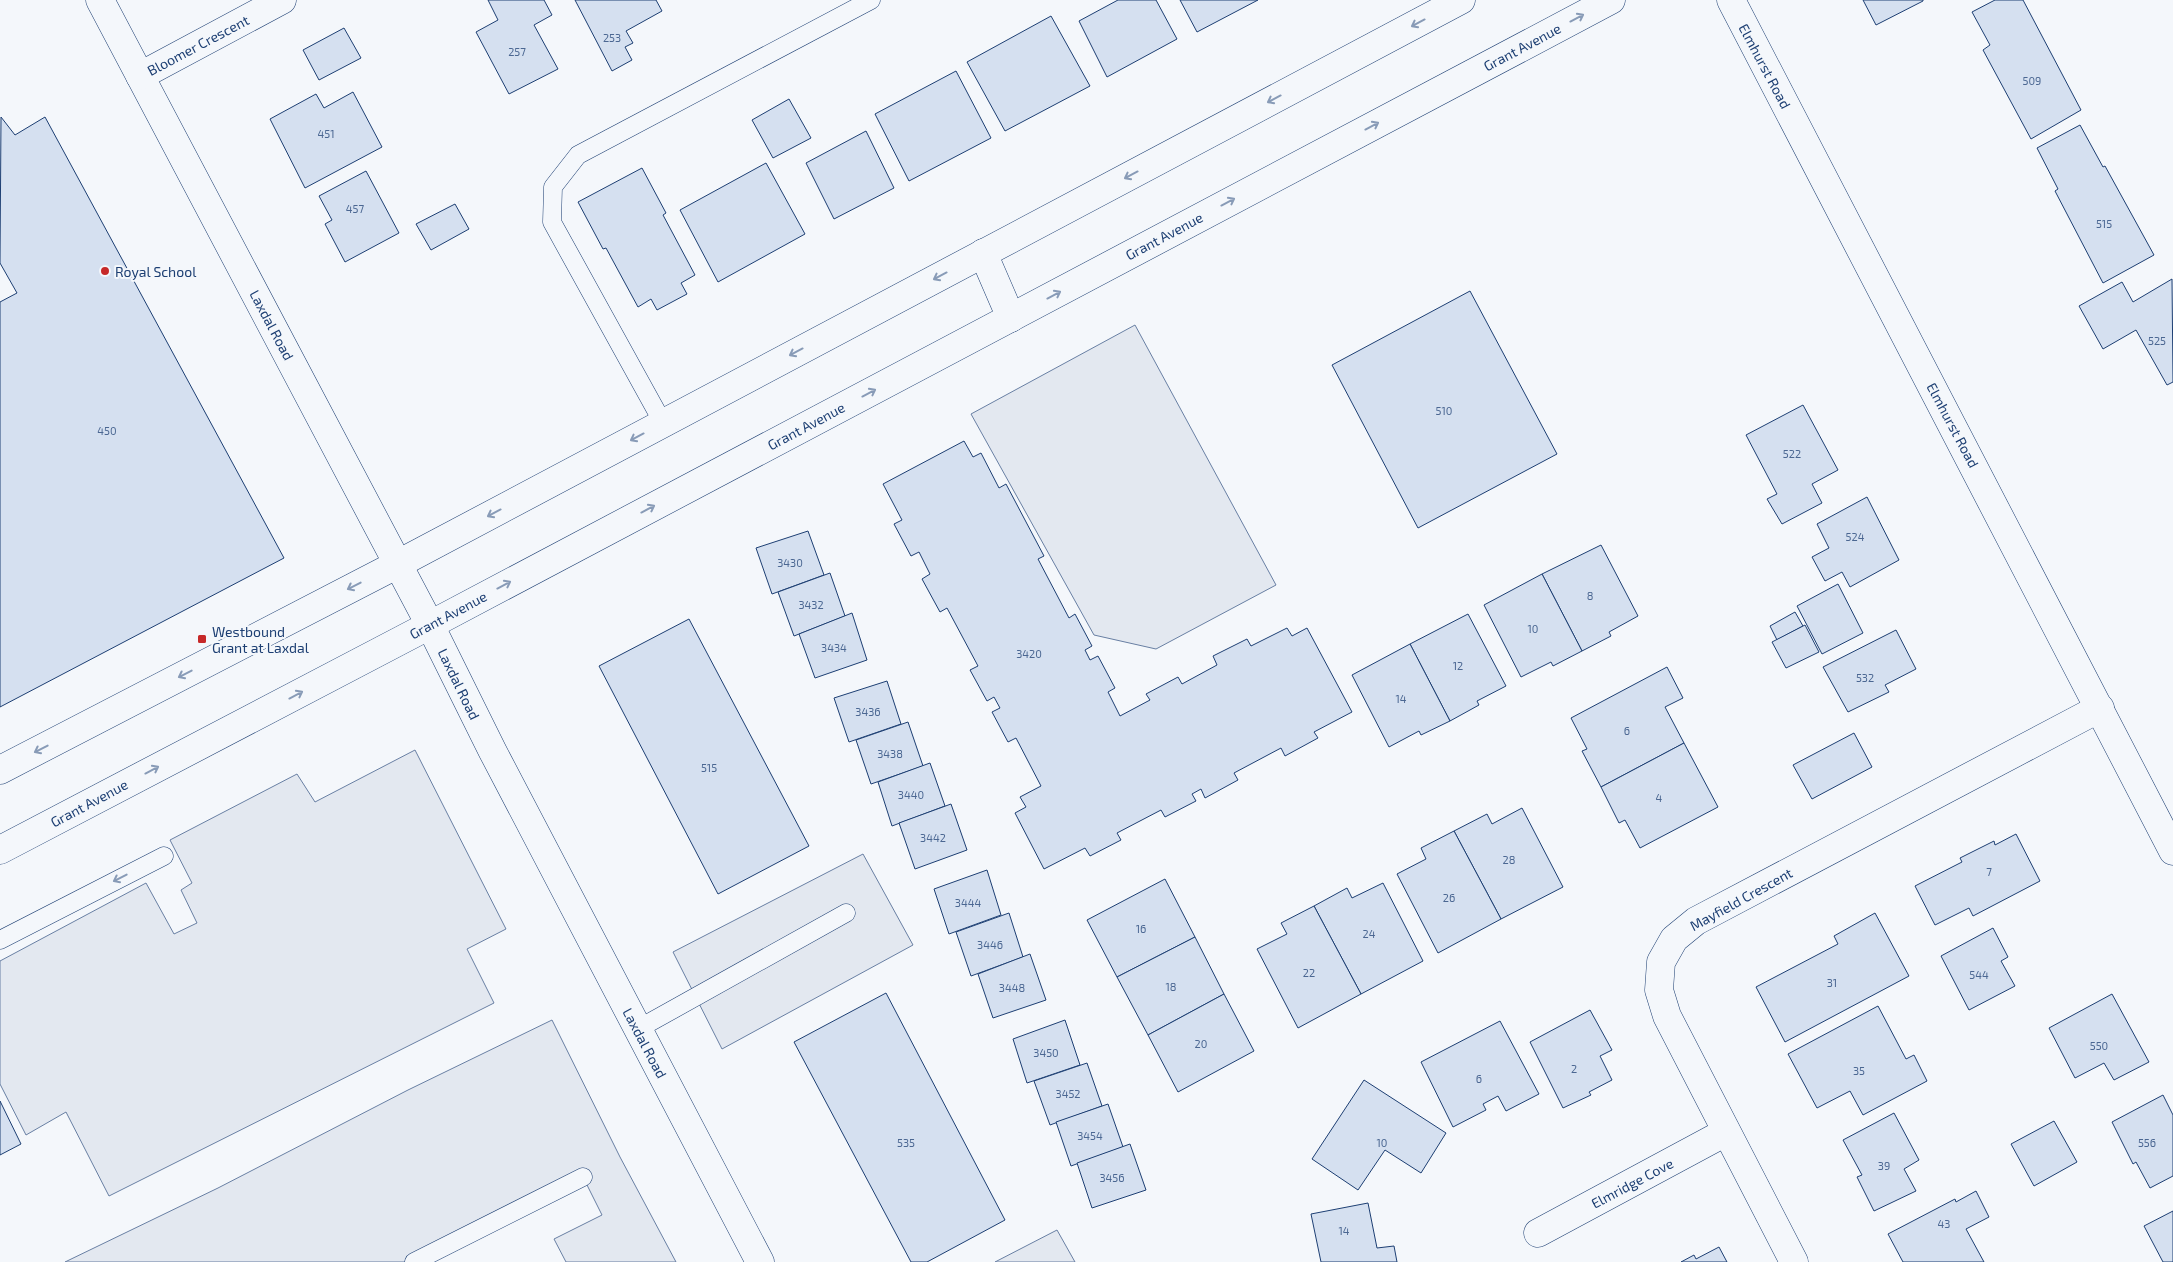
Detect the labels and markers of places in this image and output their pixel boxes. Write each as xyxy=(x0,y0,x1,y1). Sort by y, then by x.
place label: Royal School xyxy=(115,263,197,280)
marker: Royal School xyxy=(99,265,111,277)
place label: Westbound Grant at Laxdal xyxy=(212,623,310,656)
marker: Westbound Grant at Laxdal xyxy=(196,633,208,645)

